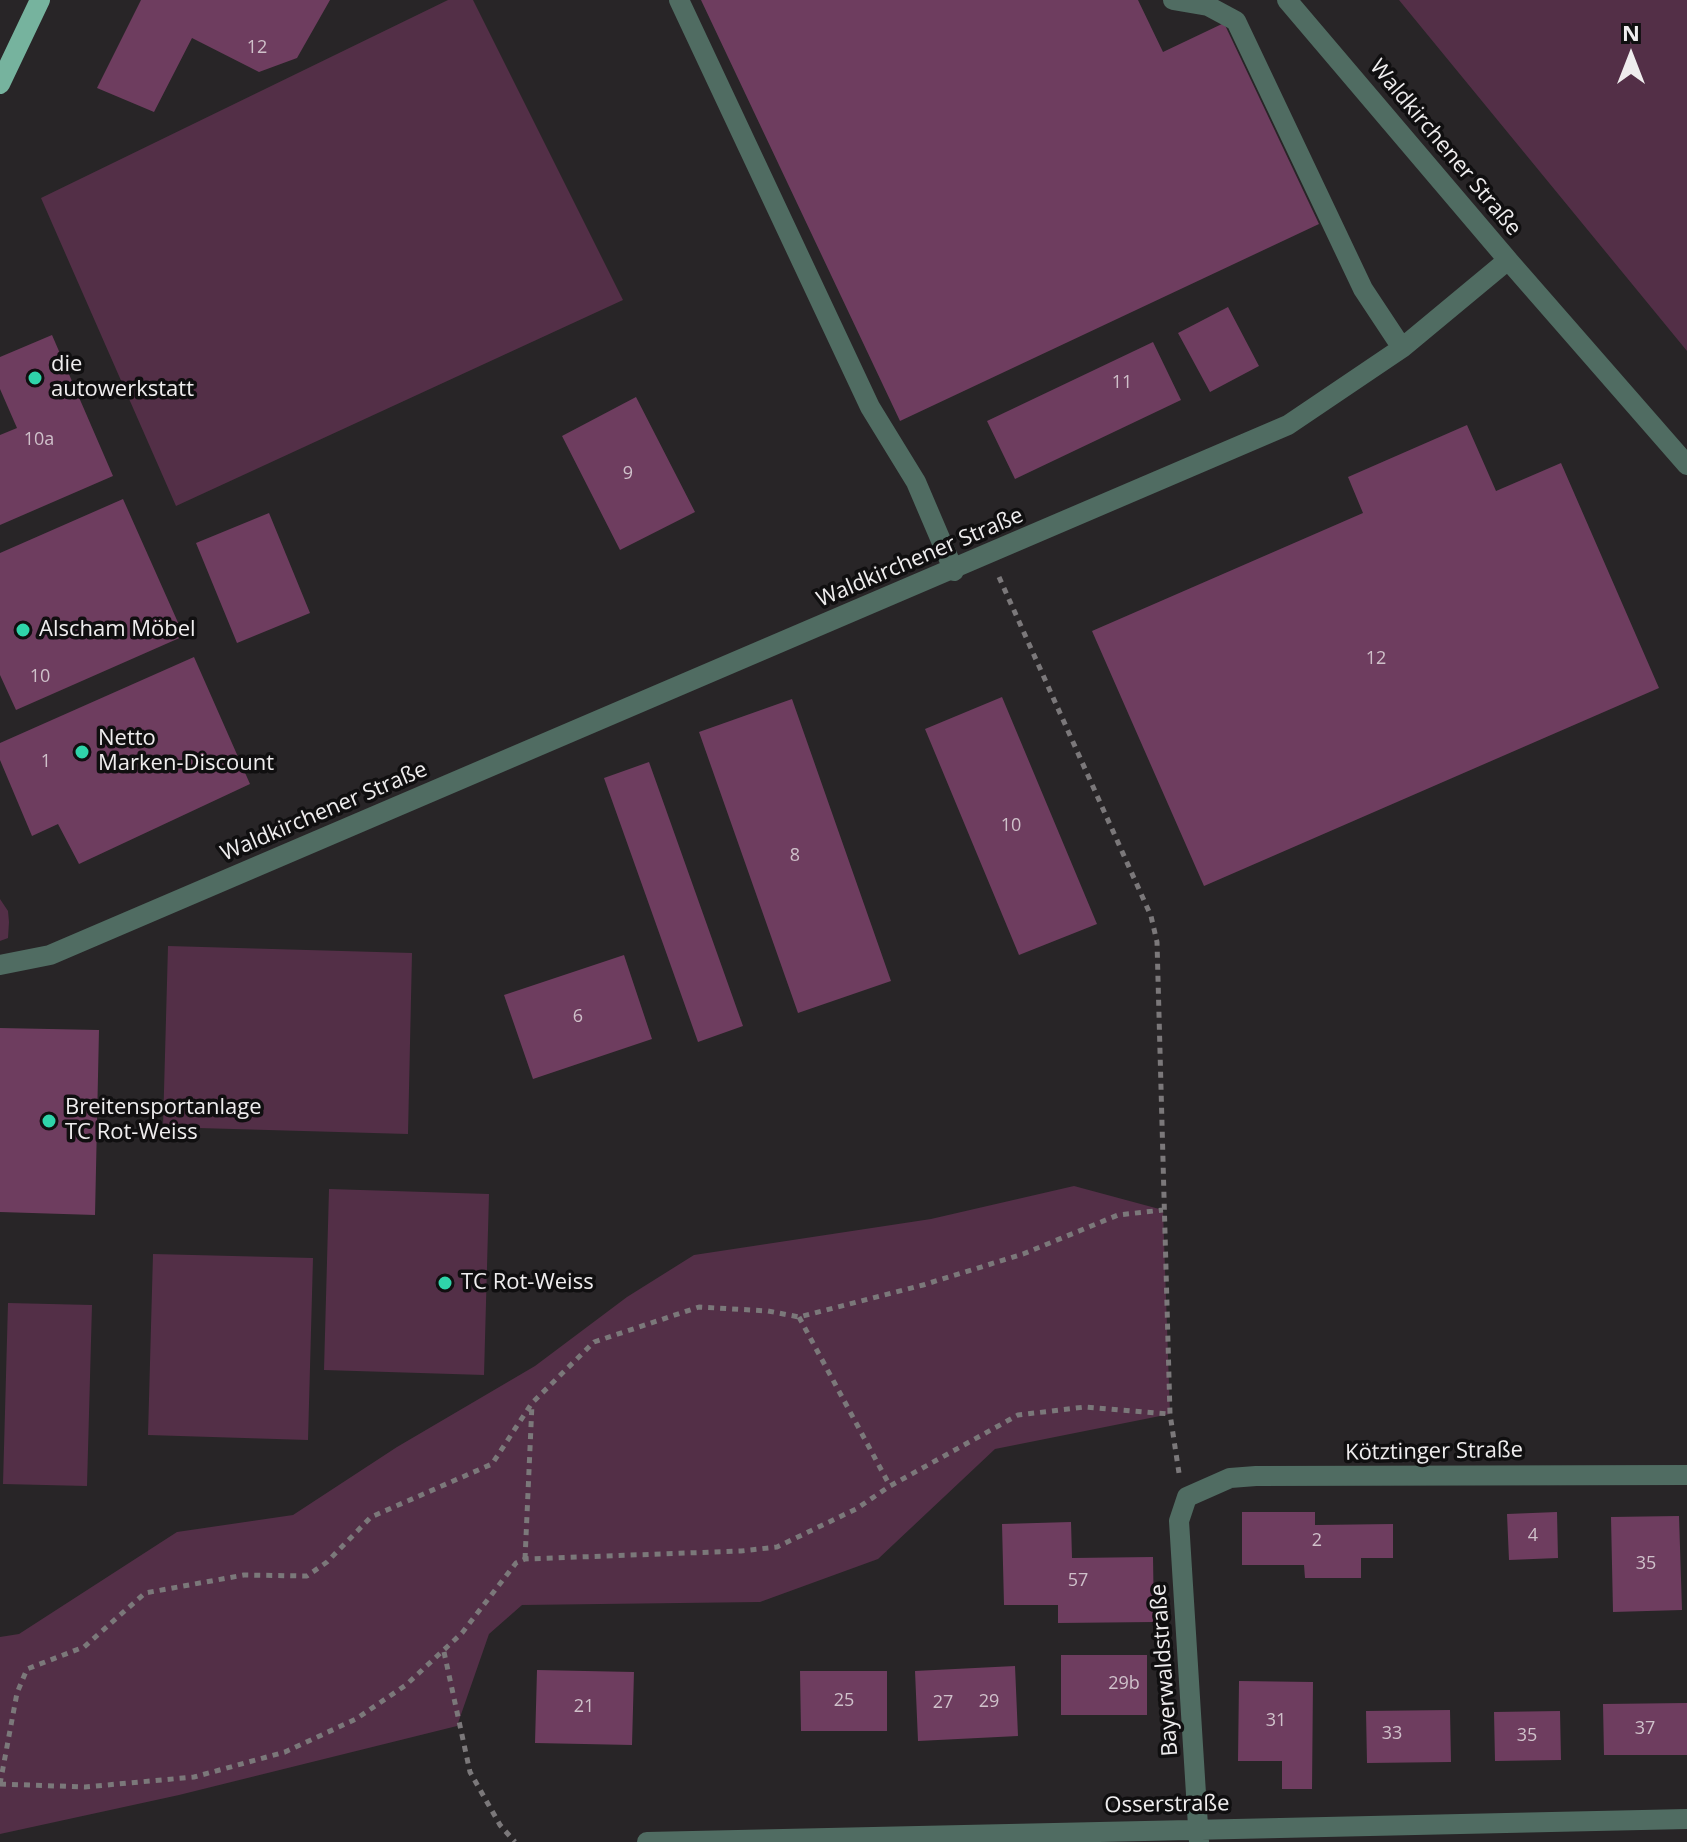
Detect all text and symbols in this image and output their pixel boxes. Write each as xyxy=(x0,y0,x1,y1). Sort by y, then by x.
north arrow xyxy=(1591,16,1671,96)
text: N xyxy=(1622,17,1640,47)
house number: 12 xyxy=(247,37,267,59)
street label: Waldkirchener Straße xyxy=(1364,55,1526,241)
place label: die autowerkstatt xyxy=(51,352,194,404)
marker: die autowerkstatt xyxy=(26,369,44,387)
house number: 11 xyxy=(1112,372,1132,394)
house number: 10a xyxy=(24,429,54,451)
house number: 9 xyxy=(623,463,633,485)
street label: Waldkirchener Straße xyxy=(813,503,1027,613)
place label: Alscham Möbel xyxy=(39,617,196,643)
marker: Alscham Möbel xyxy=(14,621,32,639)
house number: 12 xyxy=(1366,648,1386,670)
house number: 10 xyxy=(30,666,50,688)
place label: Netto Marken-Discount xyxy=(98,726,274,778)
marker: Netto Marken-Discount xyxy=(73,743,91,761)
house number: 1 xyxy=(41,751,51,773)
street label: Waldkirchener Straße xyxy=(217,757,431,867)
house number: 10 xyxy=(1001,815,1021,837)
house number: 8 xyxy=(790,845,800,867)
house number: 6 xyxy=(573,1006,583,1028)
place label: Breitensportanlage TC Rot-Weiss xyxy=(65,1095,262,1146)
marker: Breitensportanlage TC Rot-Weiss xyxy=(40,1112,58,1130)
place label: TC Rot-Weiss xyxy=(461,1270,594,1296)
marker: TC Rot-Weiss xyxy=(436,1274,454,1292)
street label: Kötztinger Straße xyxy=(1345,1437,1523,1467)
house number: 4 xyxy=(1528,1525,1538,1547)
house number: 2 xyxy=(1312,1530,1322,1552)
house number: 35 xyxy=(1636,1553,1656,1575)
house number: 57 xyxy=(1068,1570,1088,1592)
street label: Bayerwaldstraße xyxy=(1146,1583,1184,1757)
house number: 29b xyxy=(1108,1673,1140,1695)
house number: 25 xyxy=(834,1690,854,1712)
house number: 29 xyxy=(979,1691,999,1713)
house number: 27 xyxy=(933,1692,953,1714)
house number: 21 xyxy=(574,1696,594,1718)
house number: 31 xyxy=(1266,1710,1286,1732)
house number: 37 xyxy=(1635,1718,1655,1740)
house number: 33 xyxy=(1382,1723,1402,1745)
house number: 35 xyxy=(1517,1725,1537,1747)
street label: Osserstraße xyxy=(1104,1791,1230,1819)

